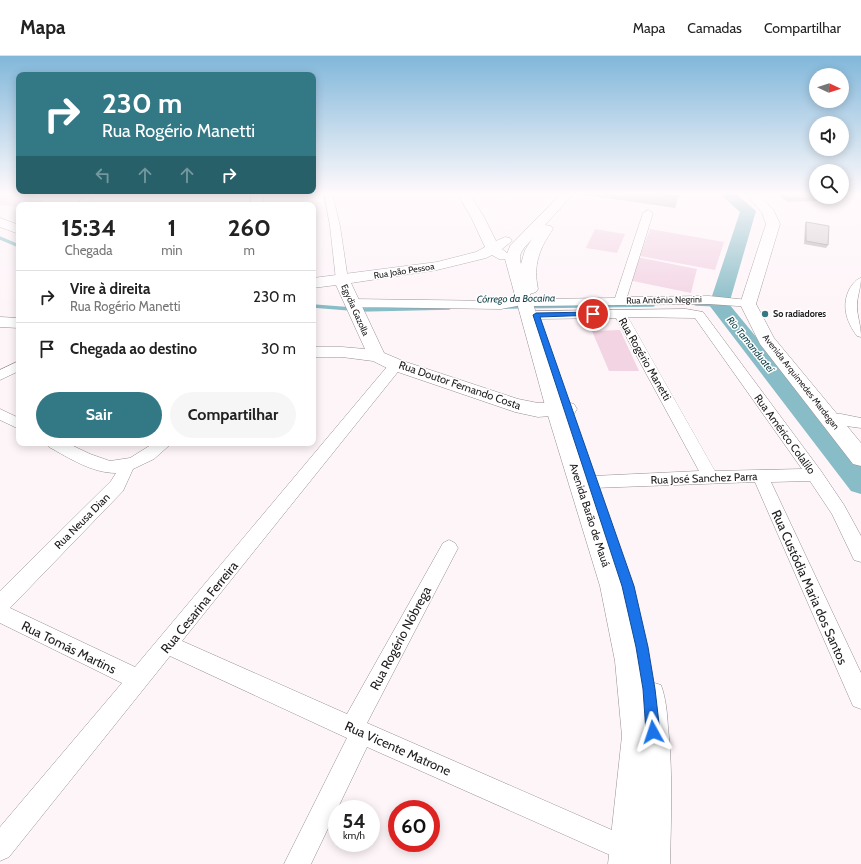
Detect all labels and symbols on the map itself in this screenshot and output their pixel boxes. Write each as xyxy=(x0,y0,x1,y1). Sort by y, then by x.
north arrow xyxy=(809,68,849,108)
street label: Rua João Pessoa xyxy=(373,260,436,281)
street label: Egydia Gazolla xyxy=(339,282,372,338)
water label: Córrego da Bocaina xyxy=(477,291,555,306)
street label: Rua Antônio Negrini xyxy=(626,293,702,306)
pin xyxy=(576,297,610,331)
place label: So radiadores xyxy=(773,308,826,319)
marker: So radiadores xyxy=(760,309,770,319)
water label: Rio Tamanduateí xyxy=(724,314,778,376)
street label: Rua Rogério Manetti xyxy=(616,315,674,403)
street label: Avenida Arquimedes Mardegan xyxy=(761,332,842,432)
street label: Rua Doutor Fernando Costa xyxy=(397,358,524,413)
street label: Rua Américo Colalilo xyxy=(751,391,819,477)
street label: Avenida Barão de Mauá xyxy=(567,461,614,569)
street label: Rua José Sanchez Parra xyxy=(650,469,758,487)
street label: Rua Neusa Dian xyxy=(51,490,113,552)
street label: Rua Custódia Maria dos Santos xyxy=(769,507,852,667)
street label: Rua Cesarina Ferreira xyxy=(157,557,241,656)
street label: Rua Rogério Nóbrega xyxy=(366,583,434,693)
street label: Rua Tomás Martins xyxy=(19,617,119,677)
position arrow xyxy=(632,711,674,753)
street label: Rua Vicente Matrone xyxy=(342,717,454,779)
speed limit sign: 60 xyxy=(388,800,440,852)

